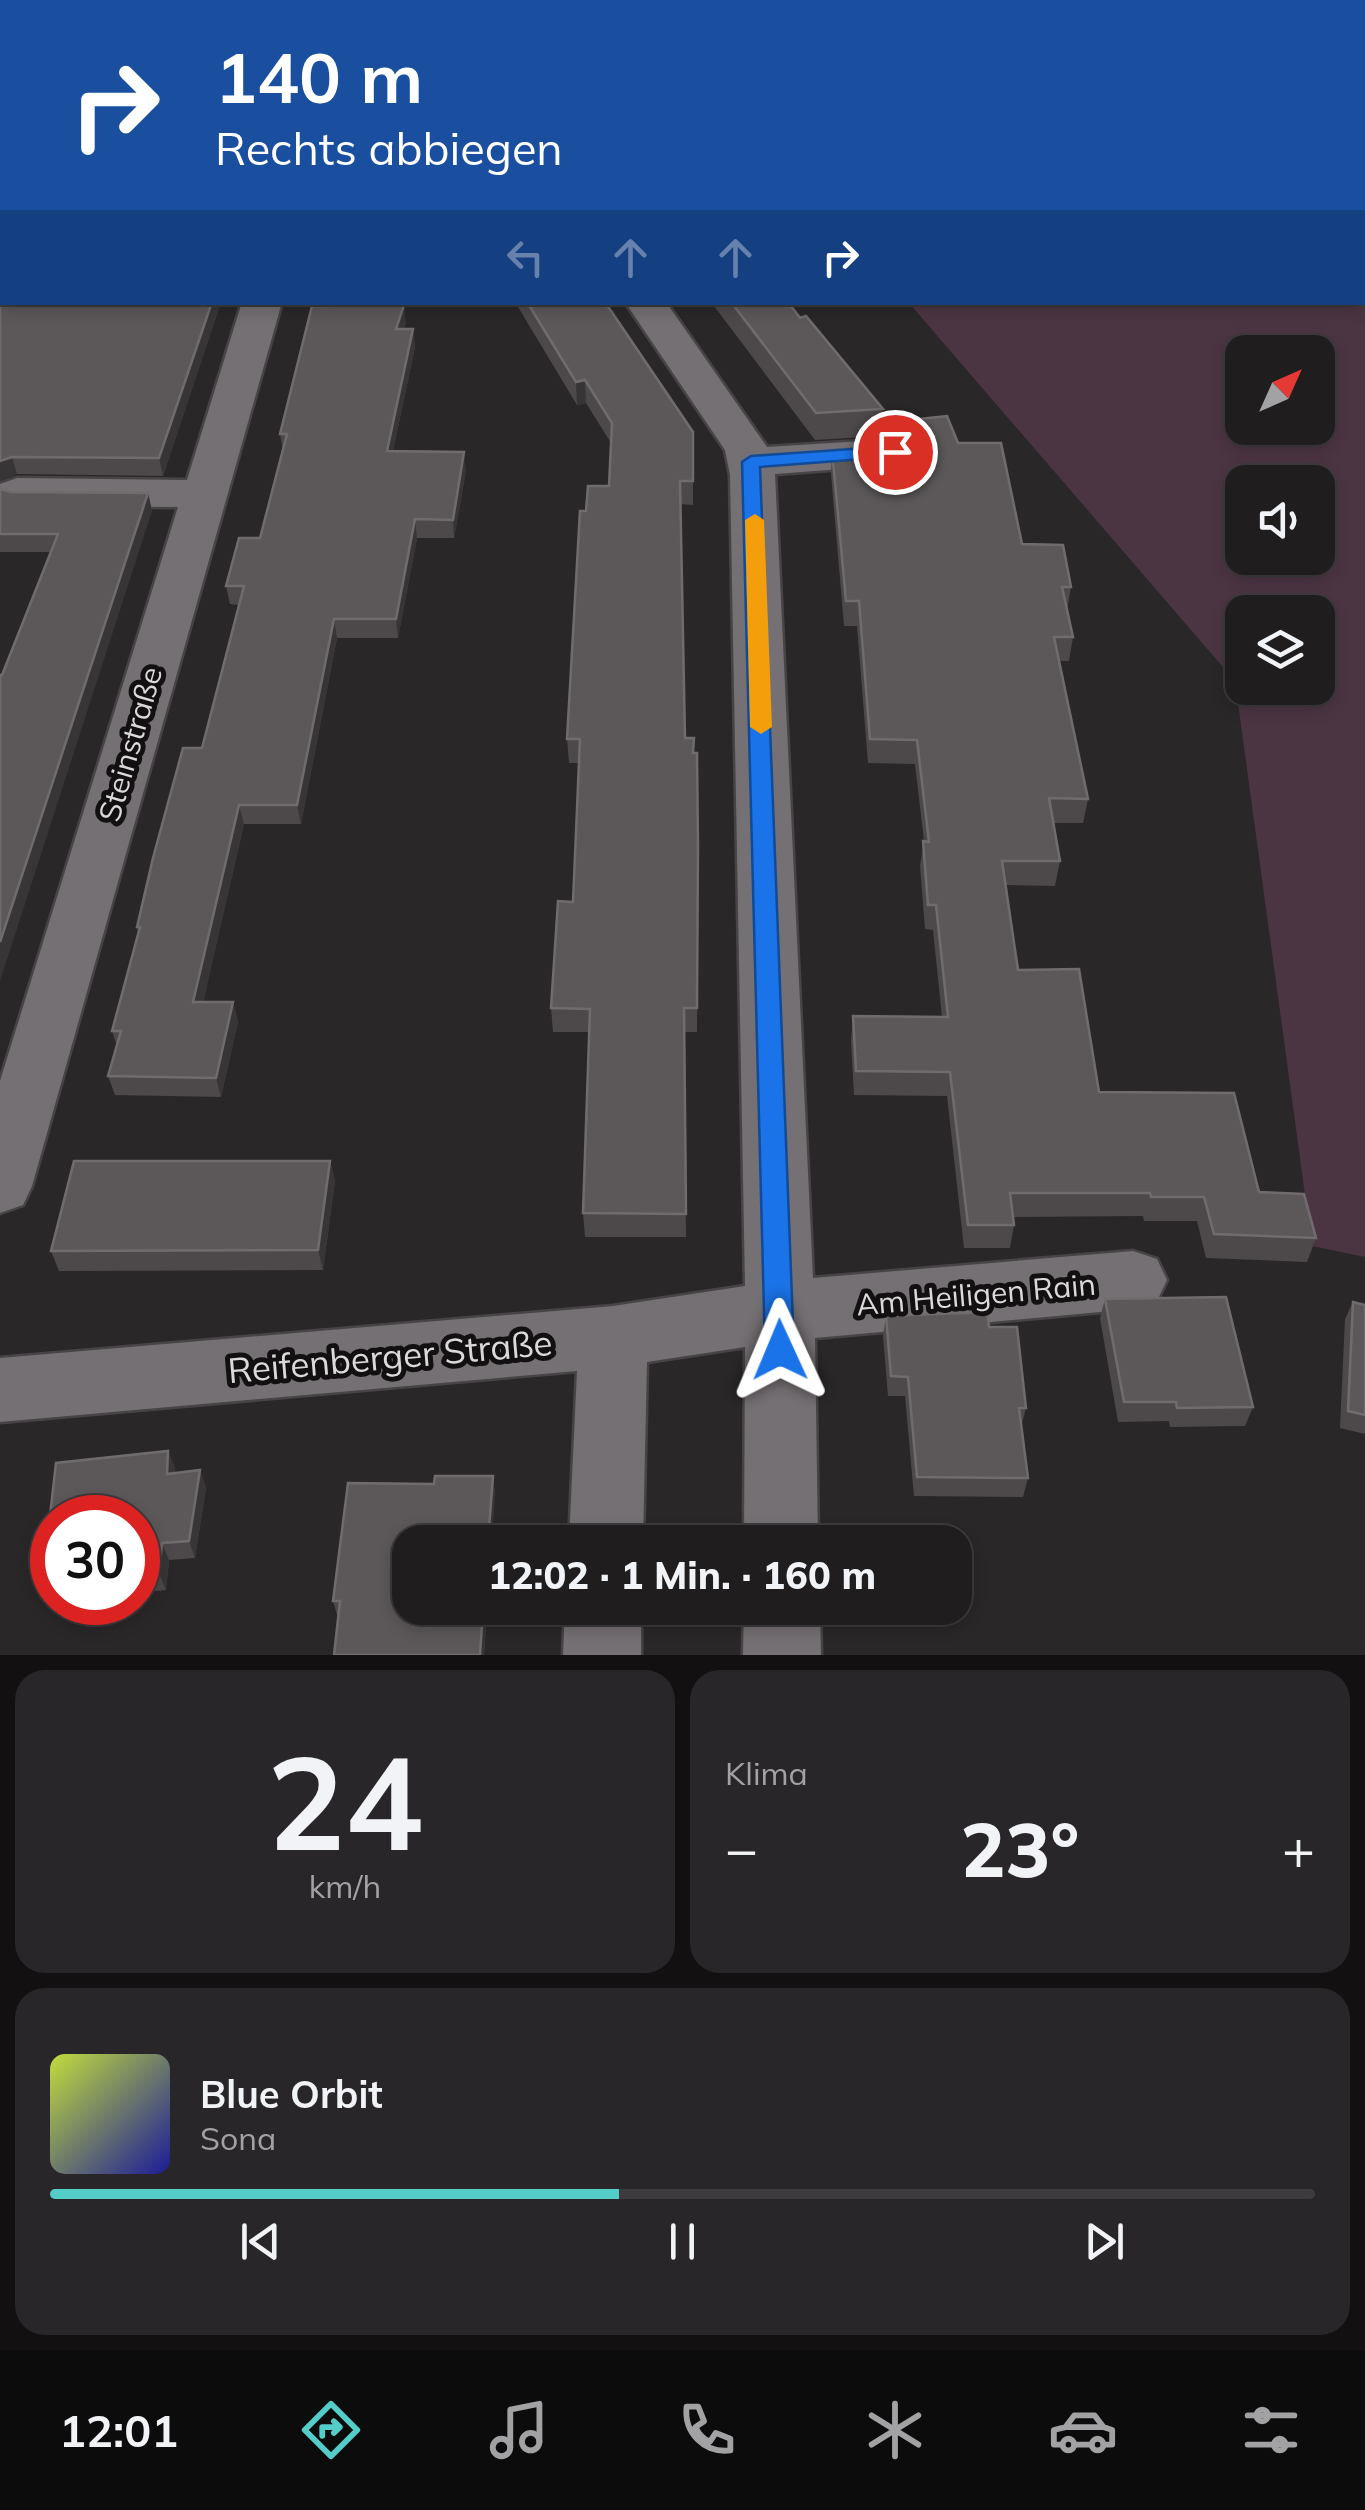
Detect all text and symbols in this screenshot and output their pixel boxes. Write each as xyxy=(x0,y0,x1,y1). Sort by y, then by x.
text: 140 m xyxy=(215,33,423,121)
icon: right xyxy=(50,40,180,170)
text: Rechts abbiegen xyxy=(215,120,563,176)
icon: left xyxy=(498,230,553,285)
icon: ahead xyxy=(603,230,658,285)
icon: ahead xyxy=(708,230,763,285)
icon: right xyxy=(813,230,868,285)
north arrow xyxy=(1225,335,1335,445)
map controls xyxy=(1225,335,1335,705)
pin xyxy=(853,410,938,495)
icon: arrive xyxy=(868,425,923,480)
button: sound xyxy=(1225,465,1335,575)
button: layers xyxy=(1225,595,1335,705)
street label: Steinstraße xyxy=(90,662,170,826)
street label: Am Heiligen Rain xyxy=(855,1265,1097,1323)
position arrow xyxy=(728,1298,832,1402)
street label: Reifenberger Straße xyxy=(226,1320,554,1392)
speed limit sign: 30 xyxy=(30,1495,160,1625)
text: 12:02 · 1 Min. · 160 m xyxy=(488,1551,876,1599)
text: 24 xyxy=(267,1719,423,1883)
text: Klima xyxy=(725,1753,808,1793)
text: 23° xyxy=(961,1802,1079,1896)
text: − xyxy=(725,1814,758,1883)
text: + xyxy=(1282,1814,1315,1883)
text: km/h xyxy=(309,1866,381,1906)
text: Blue Orbit xyxy=(200,2070,383,2118)
text: Sona xyxy=(200,2118,276,2158)
icon: previous xyxy=(233,2214,288,2269)
icon: pause xyxy=(655,2214,710,2269)
icon: next xyxy=(1077,2214,1132,2269)
icon: directions xyxy=(296,2395,366,2465)
icon: music xyxy=(484,2395,554,2465)
icon: phone xyxy=(672,2395,742,2465)
icon: climate xyxy=(860,2395,930,2465)
icon: car xyxy=(1048,2395,1118,2465)
icon: filters xyxy=(1236,2395,1306,2465)
text: 12:01 xyxy=(59,2402,178,2458)

